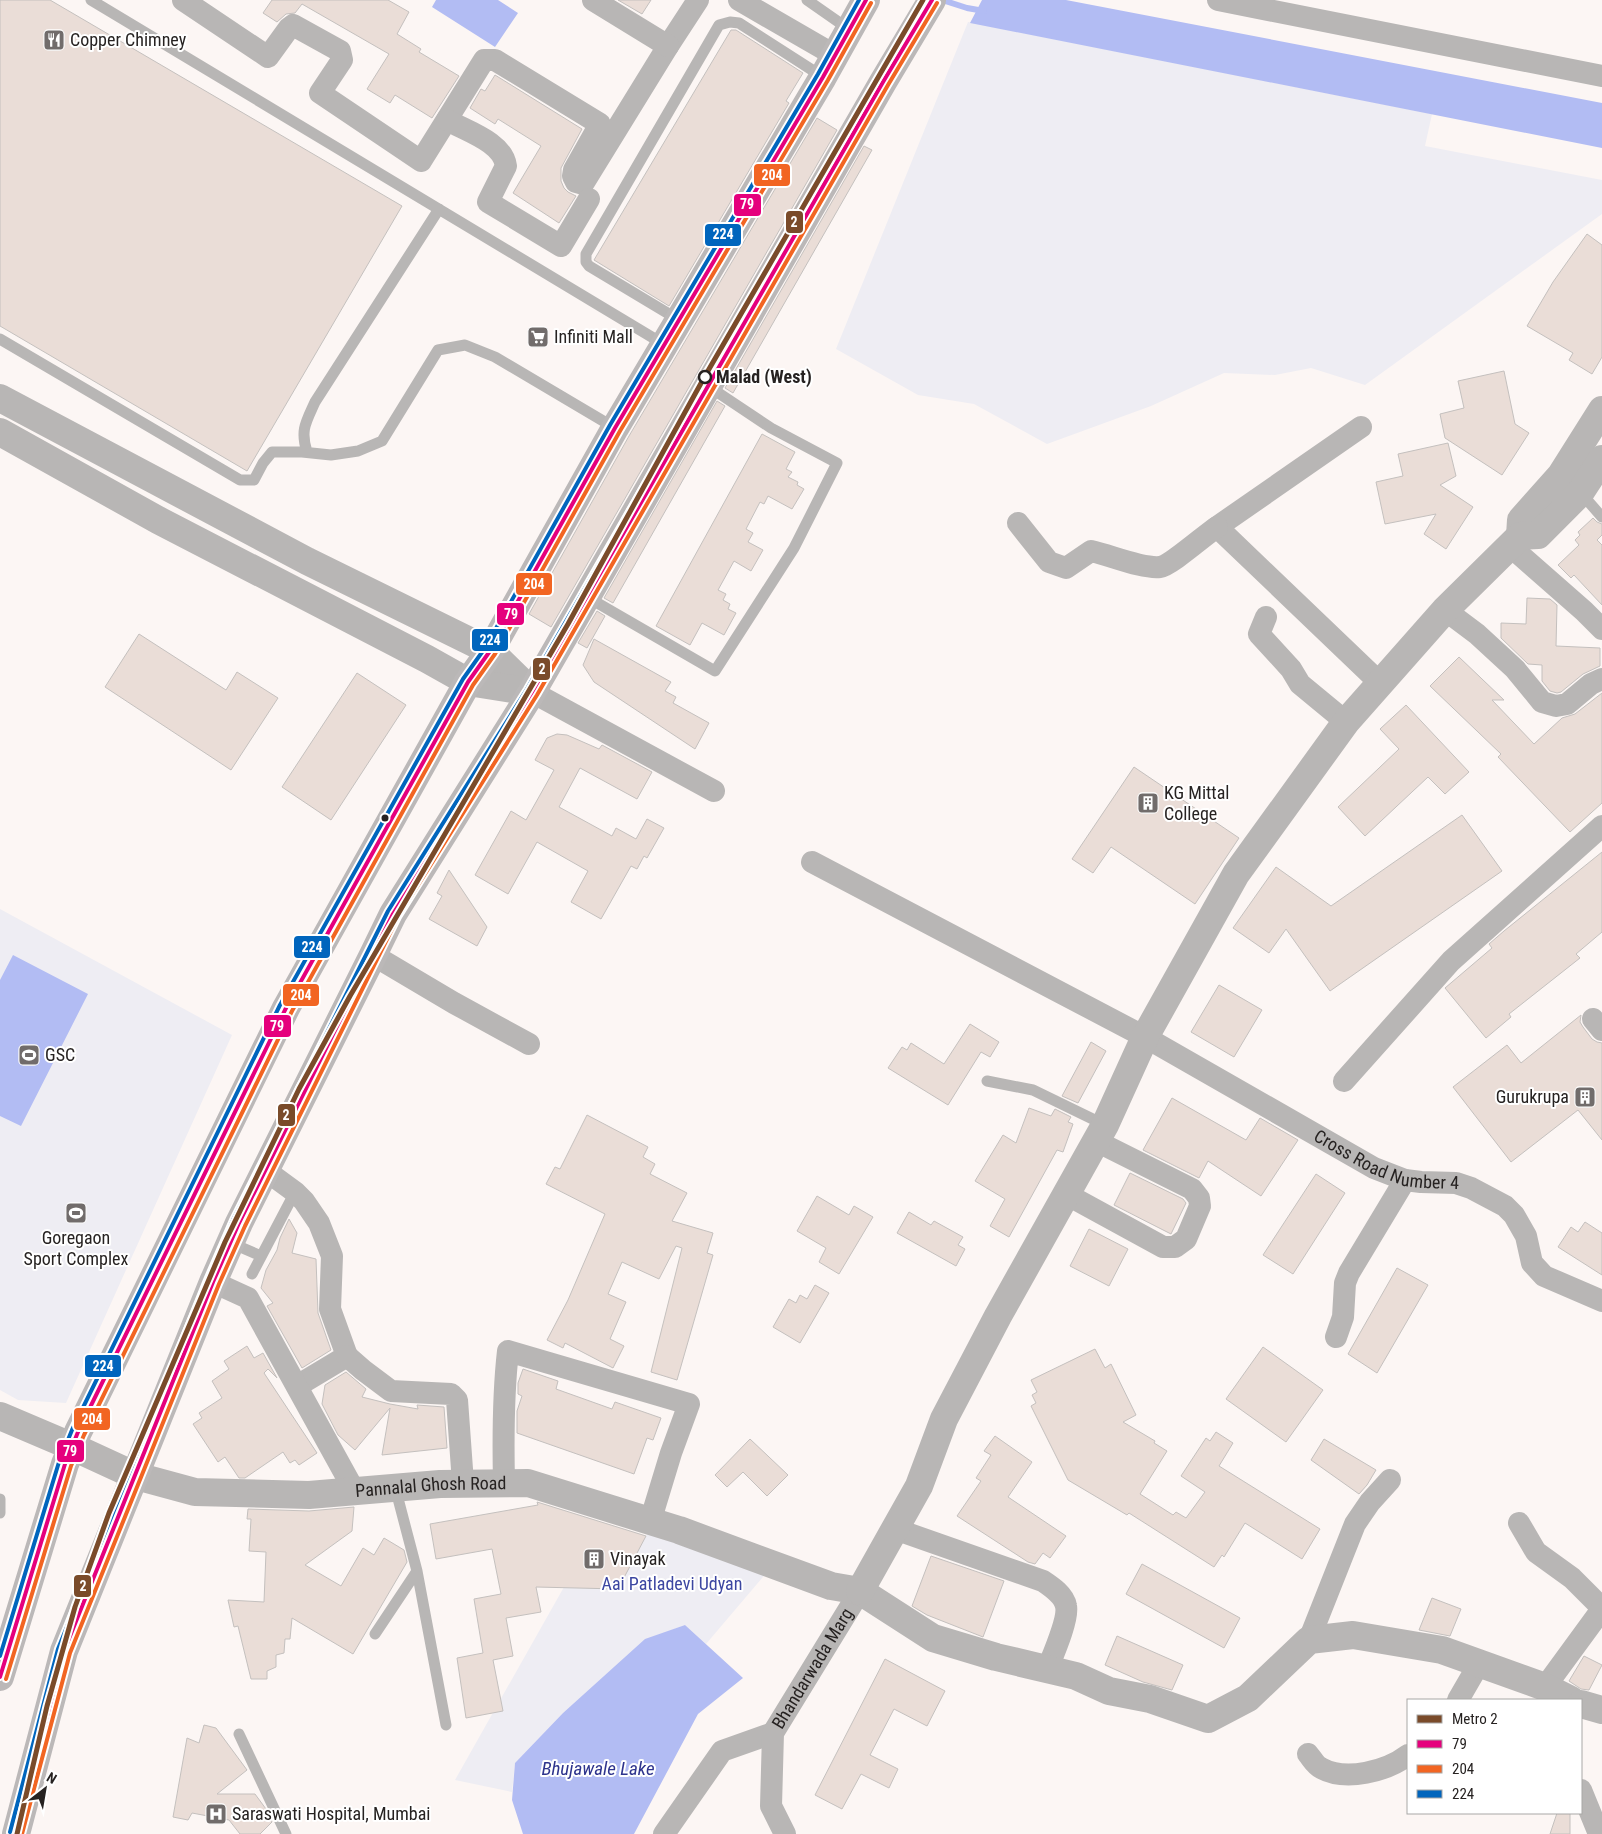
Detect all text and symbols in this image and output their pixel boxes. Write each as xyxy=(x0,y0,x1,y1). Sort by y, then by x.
restaurant icon: Copper Chimney xyxy=(42,28,66,52)
place label: Copper Chimney xyxy=(70,29,187,50)
line badge: 204 xyxy=(753,163,791,187)
text: 204 xyxy=(761,167,783,183)
line badge: 79 xyxy=(733,193,762,217)
text: 79 xyxy=(740,196,754,212)
line badge: 2 xyxy=(785,210,804,234)
text: 2 xyxy=(790,214,798,230)
line badge: 224 xyxy=(704,223,742,247)
text: 224 xyxy=(712,226,734,242)
supermarket icon: Infiniti Mall xyxy=(526,325,550,349)
place label: Infiniti Mall xyxy=(554,326,633,347)
place label: Malad (West) xyxy=(716,366,812,388)
marker: Malad (West) xyxy=(698,370,712,384)
line badge: 204 xyxy=(515,572,553,596)
text: 204 xyxy=(523,576,545,592)
line badge: 79 xyxy=(496,602,525,626)
text: 79 xyxy=(504,606,518,622)
line badge: 224 xyxy=(471,628,509,652)
text: 224 xyxy=(479,632,501,648)
line badge: 2 xyxy=(532,657,551,681)
text: 2 xyxy=(538,661,546,677)
place label: KG Mittal College xyxy=(1164,782,1229,824)
building icon: KG Mittal College xyxy=(1136,791,1160,815)
unlabelled marker xyxy=(380,813,390,823)
line badge: 224 xyxy=(293,935,331,959)
text: 224 xyxy=(301,939,323,955)
line badge: 204 xyxy=(282,983,320,1007)
text: 204 xyxy=(290,987,312,1003)
line badge: 79 xyxy=(263,1014,292,1038)
text: 79 xyxy=(270,1018,284,1034)
sports icon: GSC xyxy=(17,1043,41,1067)
place label: GSC xyxy=(45,1044,75,1065)
building icon: Gurukrupa xyxy=(1573,1085,1597,1109)
place label: Gurukrupa xyxy=(1496,1086,1569,1107)
line badge: 2 xyxy=(277,1103,296,1127)
text: 2 xyxy=(282,1107,290,1123)
street label: Cross Road Number 4 xyxy=(1311,1125,1459,1193)
sports icon: Goregaon Sport Complex xyxy=(64,1201,88,1225)
place label: Goregaon Sport Complex xyxy=(24,1227,128,1269)
line badge: 224 xyxy=(84,1354,122,1378)
text: 224 xyxy=(92,1358,114,1374)
line badge: 204 xyxy=(73,1407,111,1431)
text: 204 xyxy=(81,1411,103,1427)
line badge: 79 xyxy=(56,1439,85,1463)
text: 79 xyxy=(63,1443,77,1459)
street label: Pannalal Ghosh Road xyxy=(354,1472,506,1501)
building icon: Vinayak xyxy=(582,1547,606,1571)
place label: Vinayak xyxy=(610,1548,666,1569)
park label: Aai Patladevi Udyan xyxy=(602,1573,742,1594)
line badge: 2 xyxy=(73,1574,92,1598)
text: 2 xyxy=(79,1578,87,1594)
street label: Bhandarwada Marg xyxy=(767,1604,857,1732)
legend xyxy=(1407,1699,1582,1814)
text: Metro 2 xyxy=(1452,1710,1498,1728)
text: 79 xyxy=(1452,1735,1467,1753)
water label: Bhujawale Lake xyxy=(541,1757,655,1780)
text: 204 xyxy=(1452,1760,1474,1778)
north arrow xyxy=(20,1764,70,1814)
text: N xyxy=(44,1769,59,1787)
text: 224 xyxy=(1452,1785,1474,1803)
hospital icon: Saraswati Hospital, Mumbai xyxy=(204,1802,228,1826)
place label: Saraswati Hospital, Mumbai xyxy=(232,1803,430,1824)

